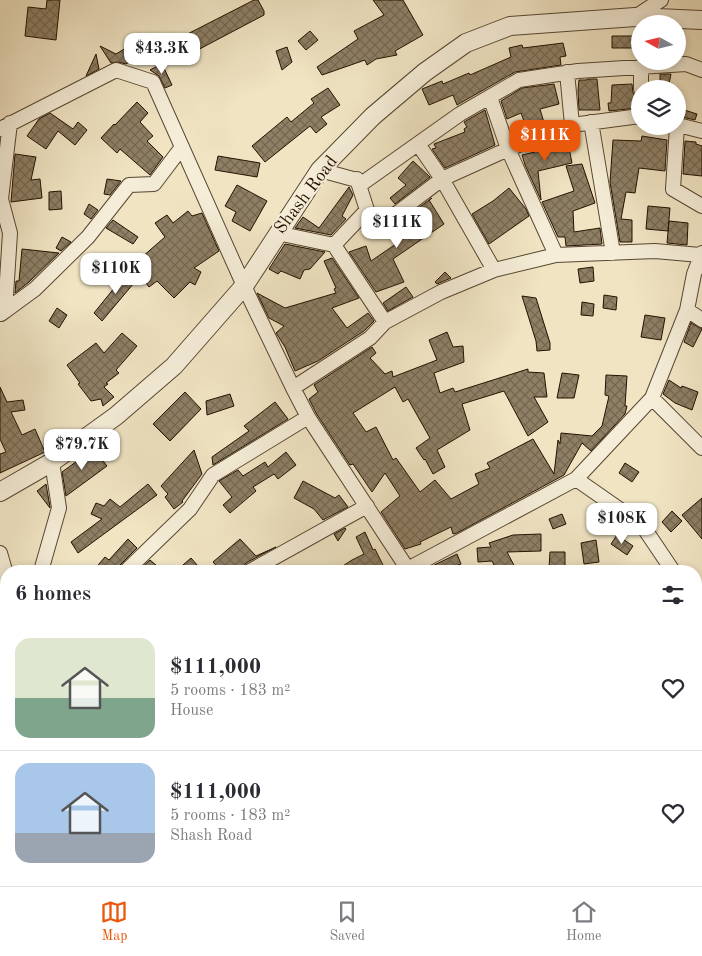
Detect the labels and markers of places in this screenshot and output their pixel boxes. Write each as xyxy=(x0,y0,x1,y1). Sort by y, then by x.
pin: $43.3K xyxy=(121,32,203,75)
pin: $111K xyxy=(510,120,580,162)
pin: $111K xyxy=(362,206,432,249)
pin: $110K xyxy=(81,252,151,295)
pin: $79.7K xyxy=(41,428,123,471)
pin: $108K xyxy=(587,502,657,545)

